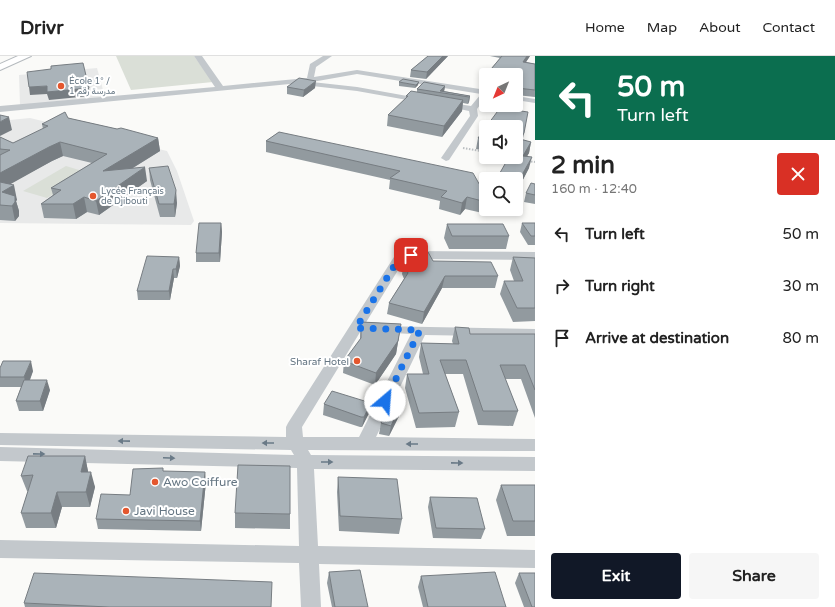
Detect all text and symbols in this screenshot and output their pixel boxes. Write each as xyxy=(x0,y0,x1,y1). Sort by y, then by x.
text: Drivr xyxy=(20,17,63,39)
text: Home xyxy=(585,19,625,36)
text: Map xyxy=(647,19,677,36)
text: About xyxy=(699,19,741,36)
text: Contact xyxy=(763,19,815,36)
north arrow xyxy=(479,68,523,112)
map controls xyxy=(479,68,523,216)
text: 50 m xyxy=(617,70,685,104)
icon: left xyxy=(551,72,603,124)
place label: École 1° / مدرسة رقم 1 xyxy=(69,75,116,97)
marker: École 1° / مدرسة رقم 1 xyxy=(56,81,66,91)
text: Turn left xyxy=(617,104,689,126)
button: sound xyxy=(479,120,523,164)
text: 2 min xyxy=(551,151,615,180)
button: close xyxy=(777,153,819,195)
button: search xyxy=(479,172,523,216)
text: 160 m · 12:40 xyxy=(551,181,637,197)
place label: Lycée Français de Djibouti xyxy=(101,186,164,207)
marker: Lycée Français de Djibouti xyxy=(88,191,98,201)
icon: left xyxy=(551,223,573,245)
text: Turn left xyxy=(585,225,645,243)
text: 50 m xyxy=(782,225,819,243)
pin xyxy=(394,238,428,272)
icon: arrive xyxy=(400,244,422,266)
icon: right xyxy=(551,275,573,297)
text: Turn right xyxy=(585,277,655,295)
text: 30 m xyxy=(782,277,819,295)
icon: arrive xyxy=(551,327,573,349)
text: Arrive at destination xyxy=(585,329,729,347)
text: 80 m xyxy=(782,329,819,347)
place label: Sharaf Hotel xyxy=(290,356,349,368)
marker: Sharaf Hotel xyxy=(352,356,362,366)
position arrow xyxy=(364,380,406,422)
one-way arrow xyxy=(117,438,130,444)
one-way arrow xyxy=(261,440,274,446)
one-way arrow xyxy=(405,441,418,447)
one-way arrow xyxy=(33,451,45,458)
one-way arrow xyxy=(163,455,176,461)
one-way arrow xyxy=(321,459,334,465)
one-way arrow xyxy=(451,460,464,466)
place label: Awo Coiffure xyxy=(163,475,238,489)
marker: Awo Coiffure xyxy=(150,477,160,487)
place label: Javi House xyxy=(134,504,195,518)
marker: Javi House xyxy=(121,506,131,516)
button: Exit xyxy=(551,553,681,599)
button: Share xyxy=(689,553,819,599)

